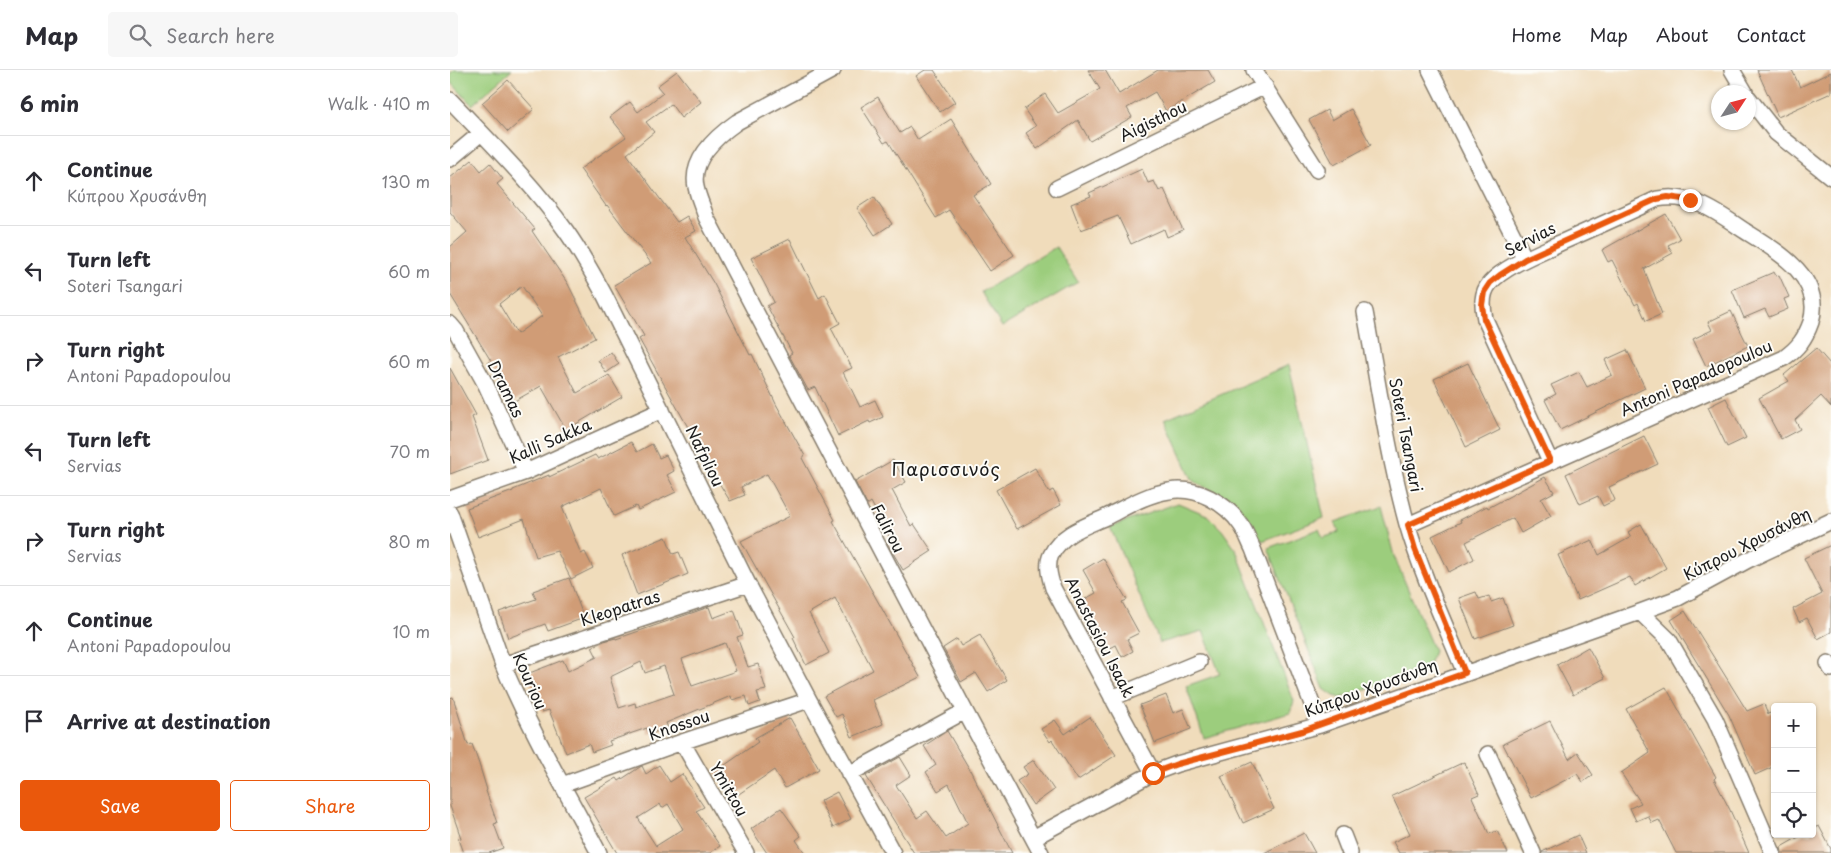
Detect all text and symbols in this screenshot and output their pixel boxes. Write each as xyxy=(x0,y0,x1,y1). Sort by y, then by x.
search box xyxy=(108,12,458,57)
text: Map xyxy=(25,17,78,53)
icon: search xyxy=(126,21,154,49)
text: Search here xyxy=(166,21,275,49)
text: Home xyxy=(1511,21,1561,48)
text: Map xyxy=(1589,21,1628,48)
text: About xyxy=(1656,21,1708,48)
text: Contact xyxy=(1736,21,1806,48)
north arrow xyxy=(1711,85,1756,130)
text: 6 min xyxy=(20,87,79,119)
text: Walk · 410 m xyxy=(328,91,430,115)
street label: Aigisthou xyxy=(1115,93,1190,147)
text: Continue xyxy=(67,155,153,183)
icon: ahead xyxy=(20,167,48,195)
text: 130 m xyxy=(382,169,430,193)
text: Κύπρου Χρυσάνθη xyxy=(67,183,207,207)
route end xyxy=(1679,189,1702,212)
street label: Servias xyxy=(1500,215,1559,261)
text: Turn left xyxy=(67,245,151,273)
icon: left xyxy=(20,257,48,285)
text: 60 m xyxy=(388,259,430,283)
text: Soteri Tsangari xyxy=(67,273,183,297)
street label: Antoni Papadopoulou xyxy=(1616,333,1775,421)
text: Turn right xyxy=(67,335,165,363)
icon: right xyxy=(20,347,48,375)
text: 60 m xyxy=(388,349,430,373)
street label: Dramas xyxy=(483,356,531,421)
text: Antoni Papadopoulou xyxy=(67,363,231,387)
street label: Soteri Tsangari xyxy=(1384,376,1430,494)
street label: Kalli Sakka xyxy=(505,411,595,469)
street label: Nafpliou xyxy=(681,421,731,490)
text: Turn left xyxy=(67,425,151,453)
icon: left xyxy=(20,437,48,465)
text: 70 m xyxy=(390,439,430,463)
text: Servias xyxy=(67,453,122,477)
district label: Παρισσινός xyxy=(891,455,1001,482)
street label: Falirou xyxy=(866,499,912,556)
street label: Κύπρου Χρυσάνθη xyxy=(1679,501,1814,586)
text: Turn right xyxy=(67,515,165,543)
icon: right xyxy=(20,527,48,555)
text: 80 m xyxy=(388,529,430,553)
text: Servias xyxy=(67,543,122,567)
street label: Anastasiou Isaak xyxy=(1060,572,1142,701)
street label: Kleopatras xyxy=(577,583,663,631)
text: Continue xyxy=(67,605,153,633)
icon: ahead xyxy=(20,617,48,645)
text: 10 m xyxy=(393,619,430,643)
text: Antoni Papadopoulou xyxy=(67,633,231,657)
street label: Kouriou xyxy=(508,648,554,713)
street label: Κύπρου Χρυσάνθη xyxy=(1301,652,1441,722)
street label: Knossou xyxy=(645,702,712,746)
map controls xyxy=(1771,703,1816,838)
button: + xyxy=(1771,703,1816,748)
icon: arrive xyxy=(20,707,48,735)
text: Arrive at destination xyxy=(67,707,271,735)
button: − xyxy=(1771,748,1816,793)
street label: Ymittou xyxy=(705,757,755,820)
route start xyxy=(1142,762,1165,785)
button: Save xyxy=(20,780,220,831)
button: Share xyxy=(230,780,430,831)
button: locate xyxy=(1771,793,1816,838)

